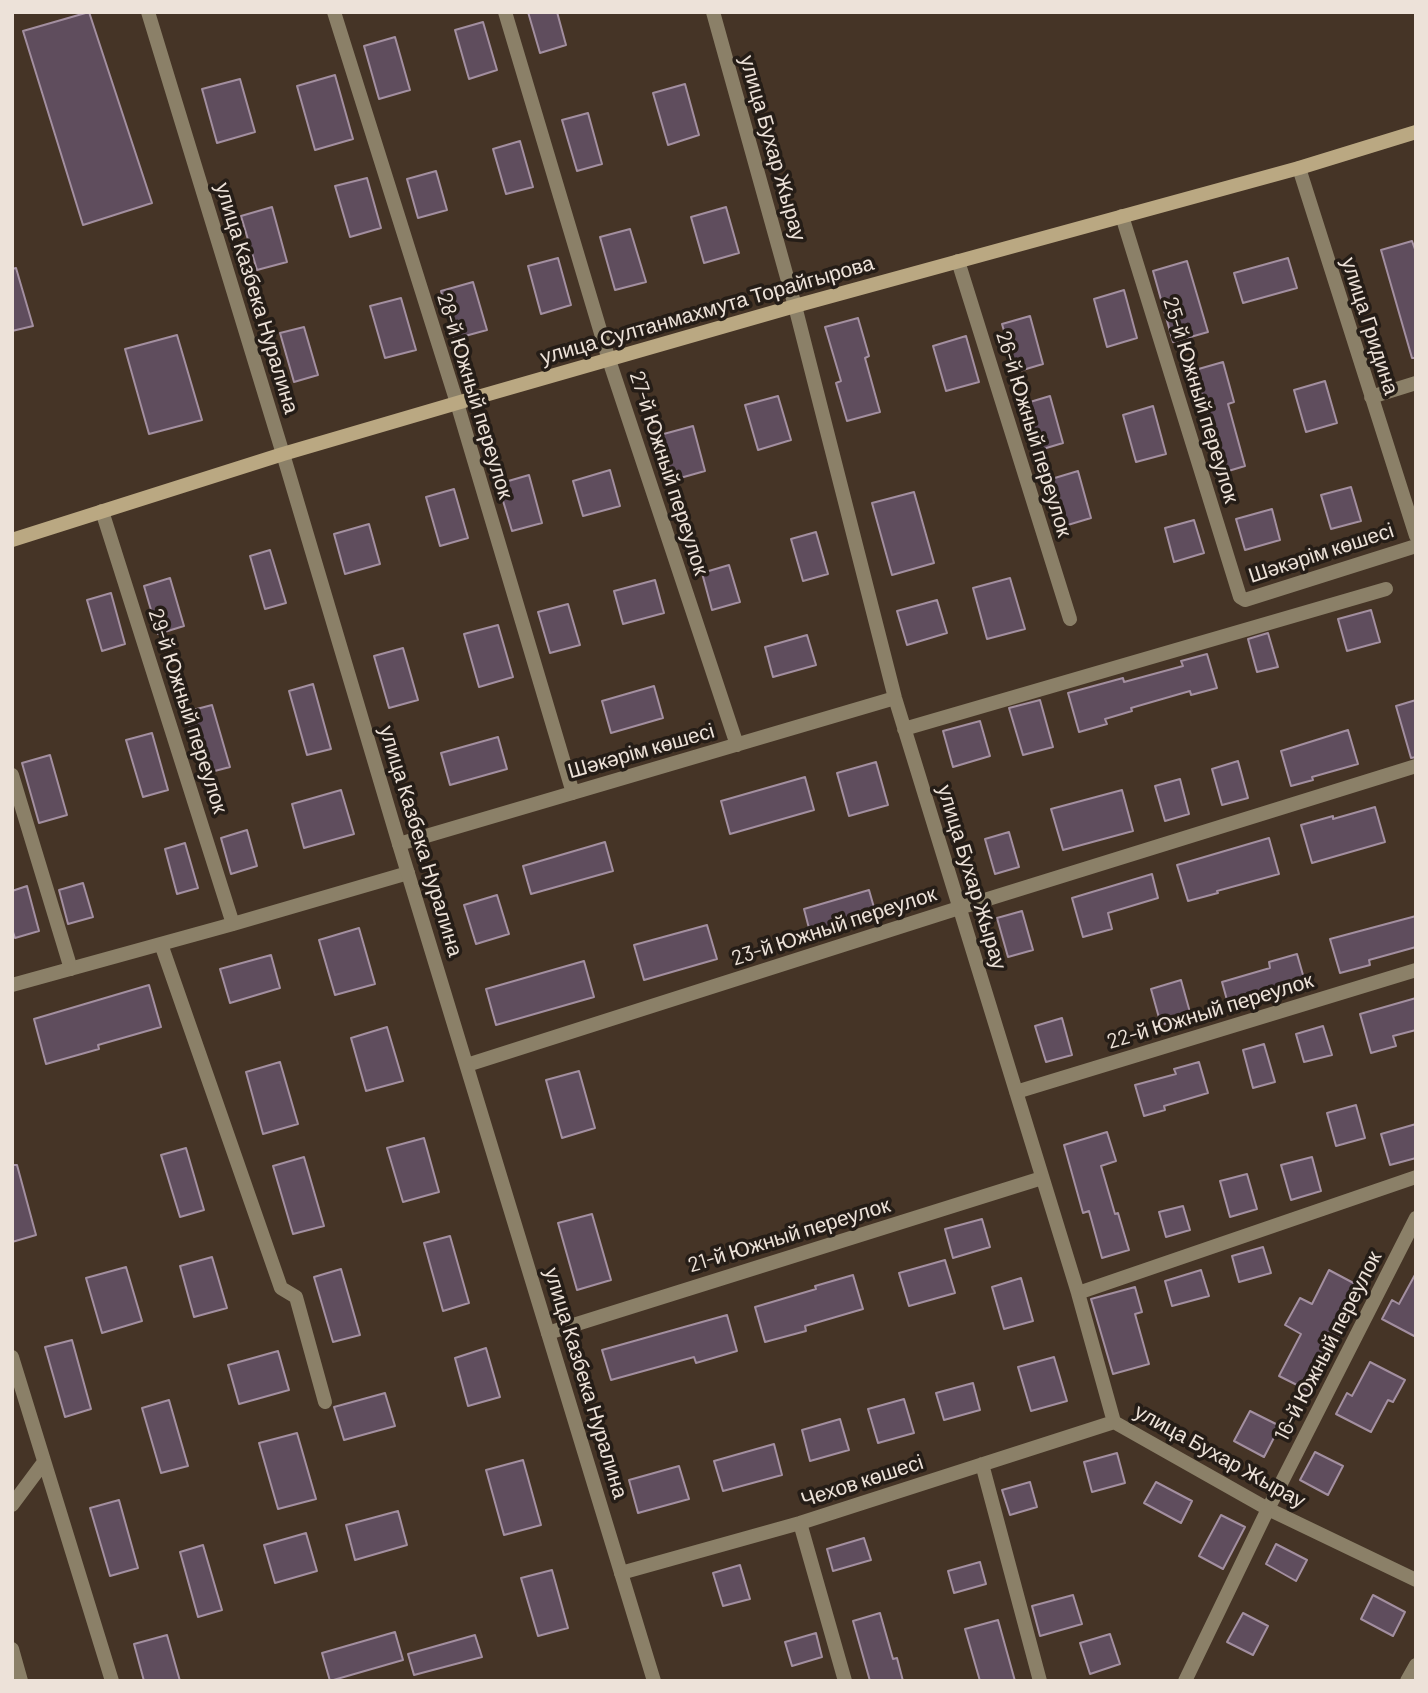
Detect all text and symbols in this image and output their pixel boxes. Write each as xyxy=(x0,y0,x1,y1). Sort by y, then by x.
street label: улица Бухар Жырау xyxy=(734,52,812,244)
street label: улица Казбека Нуралина xyxy=(210,180,304,416)
street label: улица Султанмахмута Торайгырова xyxy=(537,250,877,370)
street label: улица Гридина xyxy=(1336,254,1404,398)
street label: 28-й Южный переулок xyxy=(432,290,518,502)
street label: 25-й Южный переулок xyxy=(1158,294,1244,506)
street label: 26-й Южный переулок xyxy=(991,328,1077,540)
street label: 27-й Южный переулок xyxy=(624,368,714,578)
street label: Шәкәрім көшесі xyxy=(1245,518,1397,588)
street label: 29-й Южный переулок xyxy=(143,605,233,817)
street label: Шәкәрім көшесі xyxy=(565,718,717,784)
street label: улица Казбека Нуралина xyxy=(374,723,468,959)
street label: улица Бухар Жырау xyxy=(932,782,1012,972)
street label: 23-й Южный переулок xyxy=(729,881,939,971)
street label: 22-й Южный переулок xyxy=(1104,968,1316,1054)
street label: 21-й Южный переулок xyxy=(685,1192,893,1278)
street label: 16-й Южный переулок xyxy=(1269,1247,1387,1445)
street label: улица Казбека Нуралина xyxy=(539,1265,633,1501)
street label: улица Бухар Жырау xyxy=(1130,1399,1310,1513)
street label: Чехов көшесі xyxy=(798,1449,926,1513)

